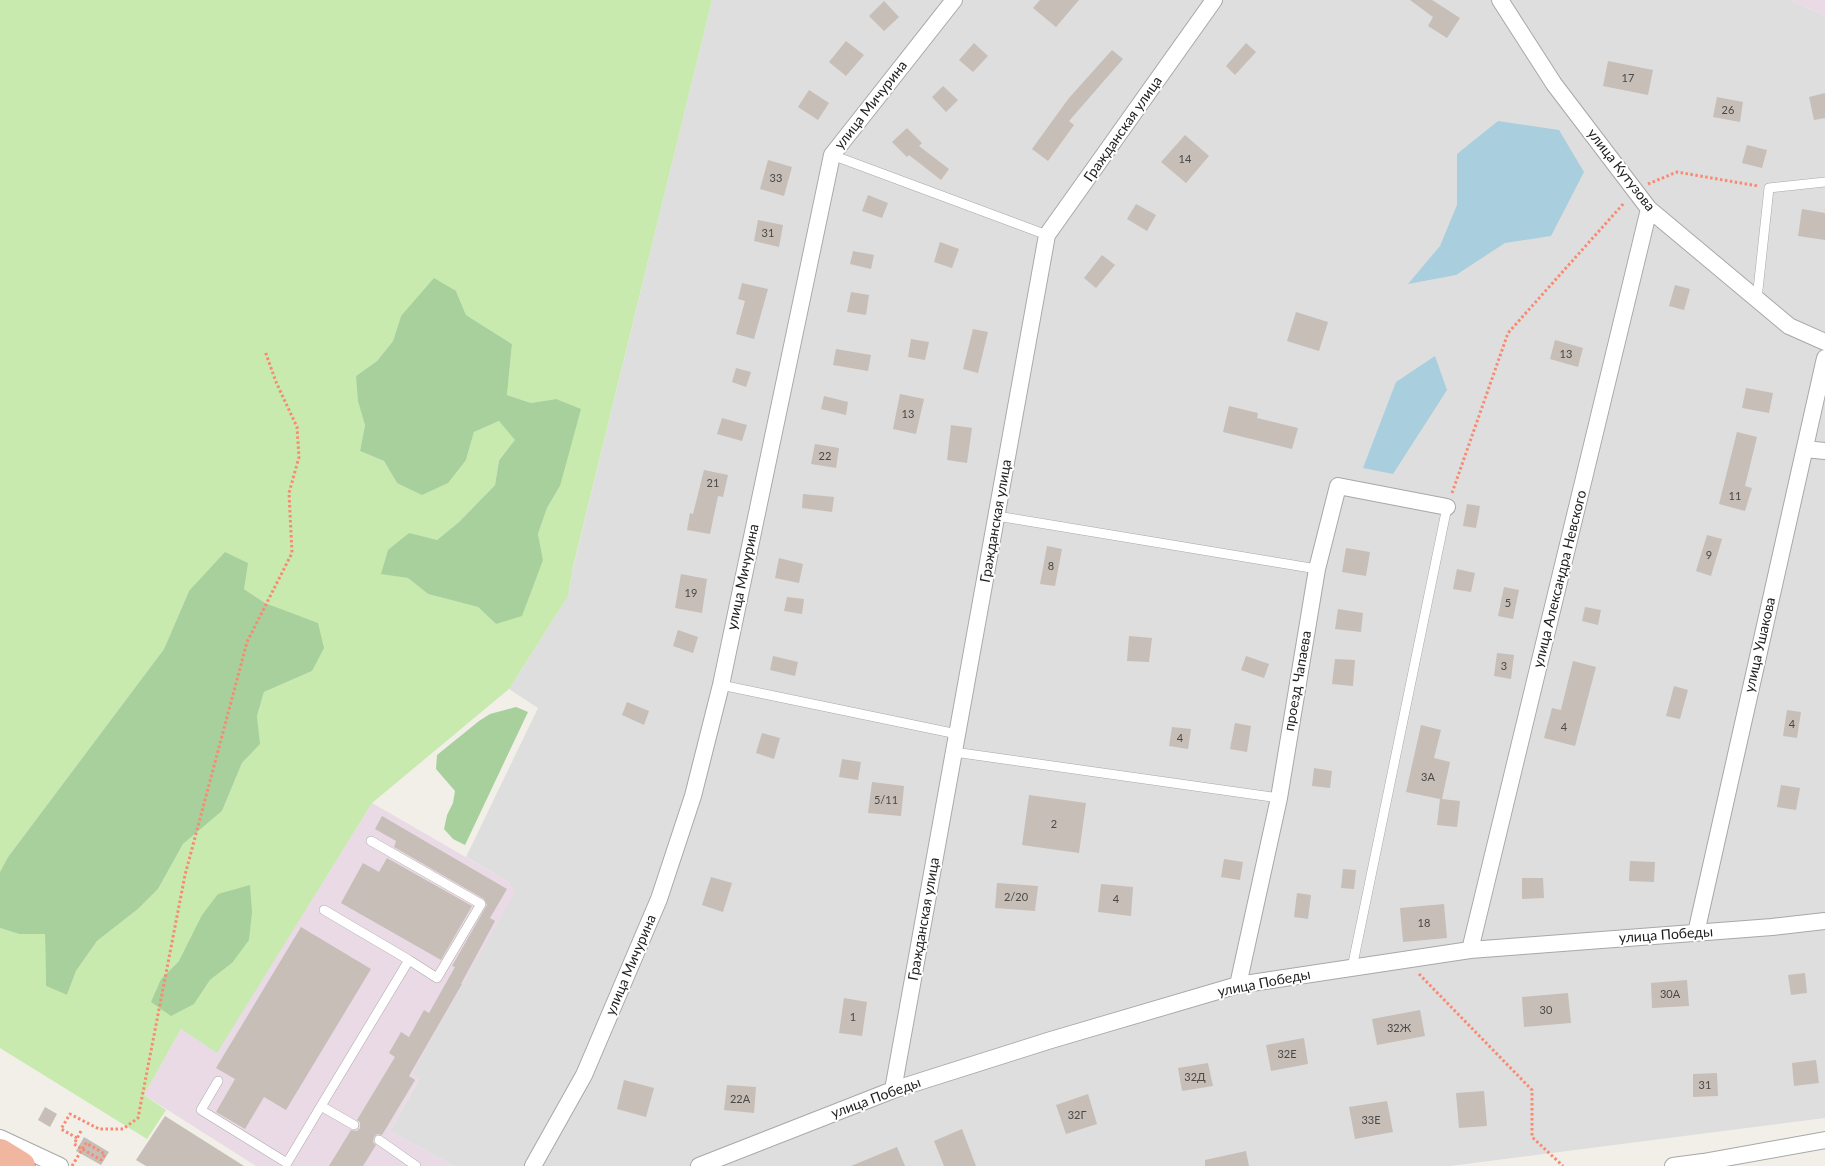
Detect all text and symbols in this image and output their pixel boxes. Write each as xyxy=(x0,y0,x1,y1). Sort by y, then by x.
street label: улица Мичурина xyxy=(831,57,911,153)
house number: 17 xyxy=(1622,71,1634,85)
street label: Гражданская улица xyxy=(1080,73,1166,185)
house number: 26 xyxy=(1722,103,1734,117)
street label: улица Кутузова xyxy=(1584,125,1658,215)
house number: 14 xyxy=(1179,152,1191,166)
house number: 33 xyxy=(770,171,782,185)
house number: 31 xyxy=(762,226,774,240)
house number: 13 xyxy=(1560,347,1572,361)
house number: 13 xyxy=(902,407,914,421)
house number: 22 xyxy=(819,449,831,463)
street label: Гражданская улица xyxy=(977,458,1015,584)
house number: 21 xyxy=(707,476,719,490)
street label: улица Александра Невского xyxy=(1530,489,1590,669)
house number: 11 xyxy=(1729,489,1741,503)
street label: улица Мичурина xyxy=(724,522,762,632)
house number: 9 xyxy=(1706,548,1712,562)
house number: 8 xyxy=(1048,559,1054,573)
house number: 19 xyxy=(685,586,697,600)
house number: 5 xyxy=(1505,596,1511,610)
street label: улица Ушакова xyxy=(1741,596,1779,694)
street label: проезд Чапаева xyxy=(1281,629,1315,733)
house number: 3 xyxy=(1501,659,1507,673)
house number: 4 xyxy=(1789,717,1795,731)
house number: 4 xyxy=(1561,720,1567,734)
house number: 4 xyxy=(1177,731,1183,745)
house number: 3А xyxy=(1421,770,1435,784)
house number: 5/11 xyxy=(874,793,898,807)
house number: 2 xyxy=(1051,817,1057,831)
street label: Гражданская улица xyxy=(905,856,943,982)
house number: 2/20 xyxy=(1004,890,1028,904)
house number: 4 xyxy=(1113,892,1119,906)
street label: улица Мичурина xyxy=(602,912,660,1018)
house number: 18 xyxy=(1418,916,1430,930)
street label: улица Победы xyxy=(1618,923,1714,947)
street label: улица Победы xyxy=(1216,966,1312,1000)
house number: 30А xyxy=(1660,987,1680,1001)
house number: 30 xyxy=(1540,1003,1552,1017)
house number: 1 xyxy=(850,1010,856,1024)
house number: 32Ж xyxy=(1387,1021,1411,1035)
house number: 32Е xyxy=(1277,1047,1297,1061)
house number: 32Д xyxy=(1184,1070,1206,1084)
street label: улица Победы xyxy=(829,1074,923,1122)
house number: 31 xyxy=(1699,1078,1711,1092)
house number: 22А xyxy=(730,1092,750,1106)
house number: 32Г xyxy=(1068,1108,1086,1122)
house number: 33Е xyxy=(1361,1113,1381,1127)

